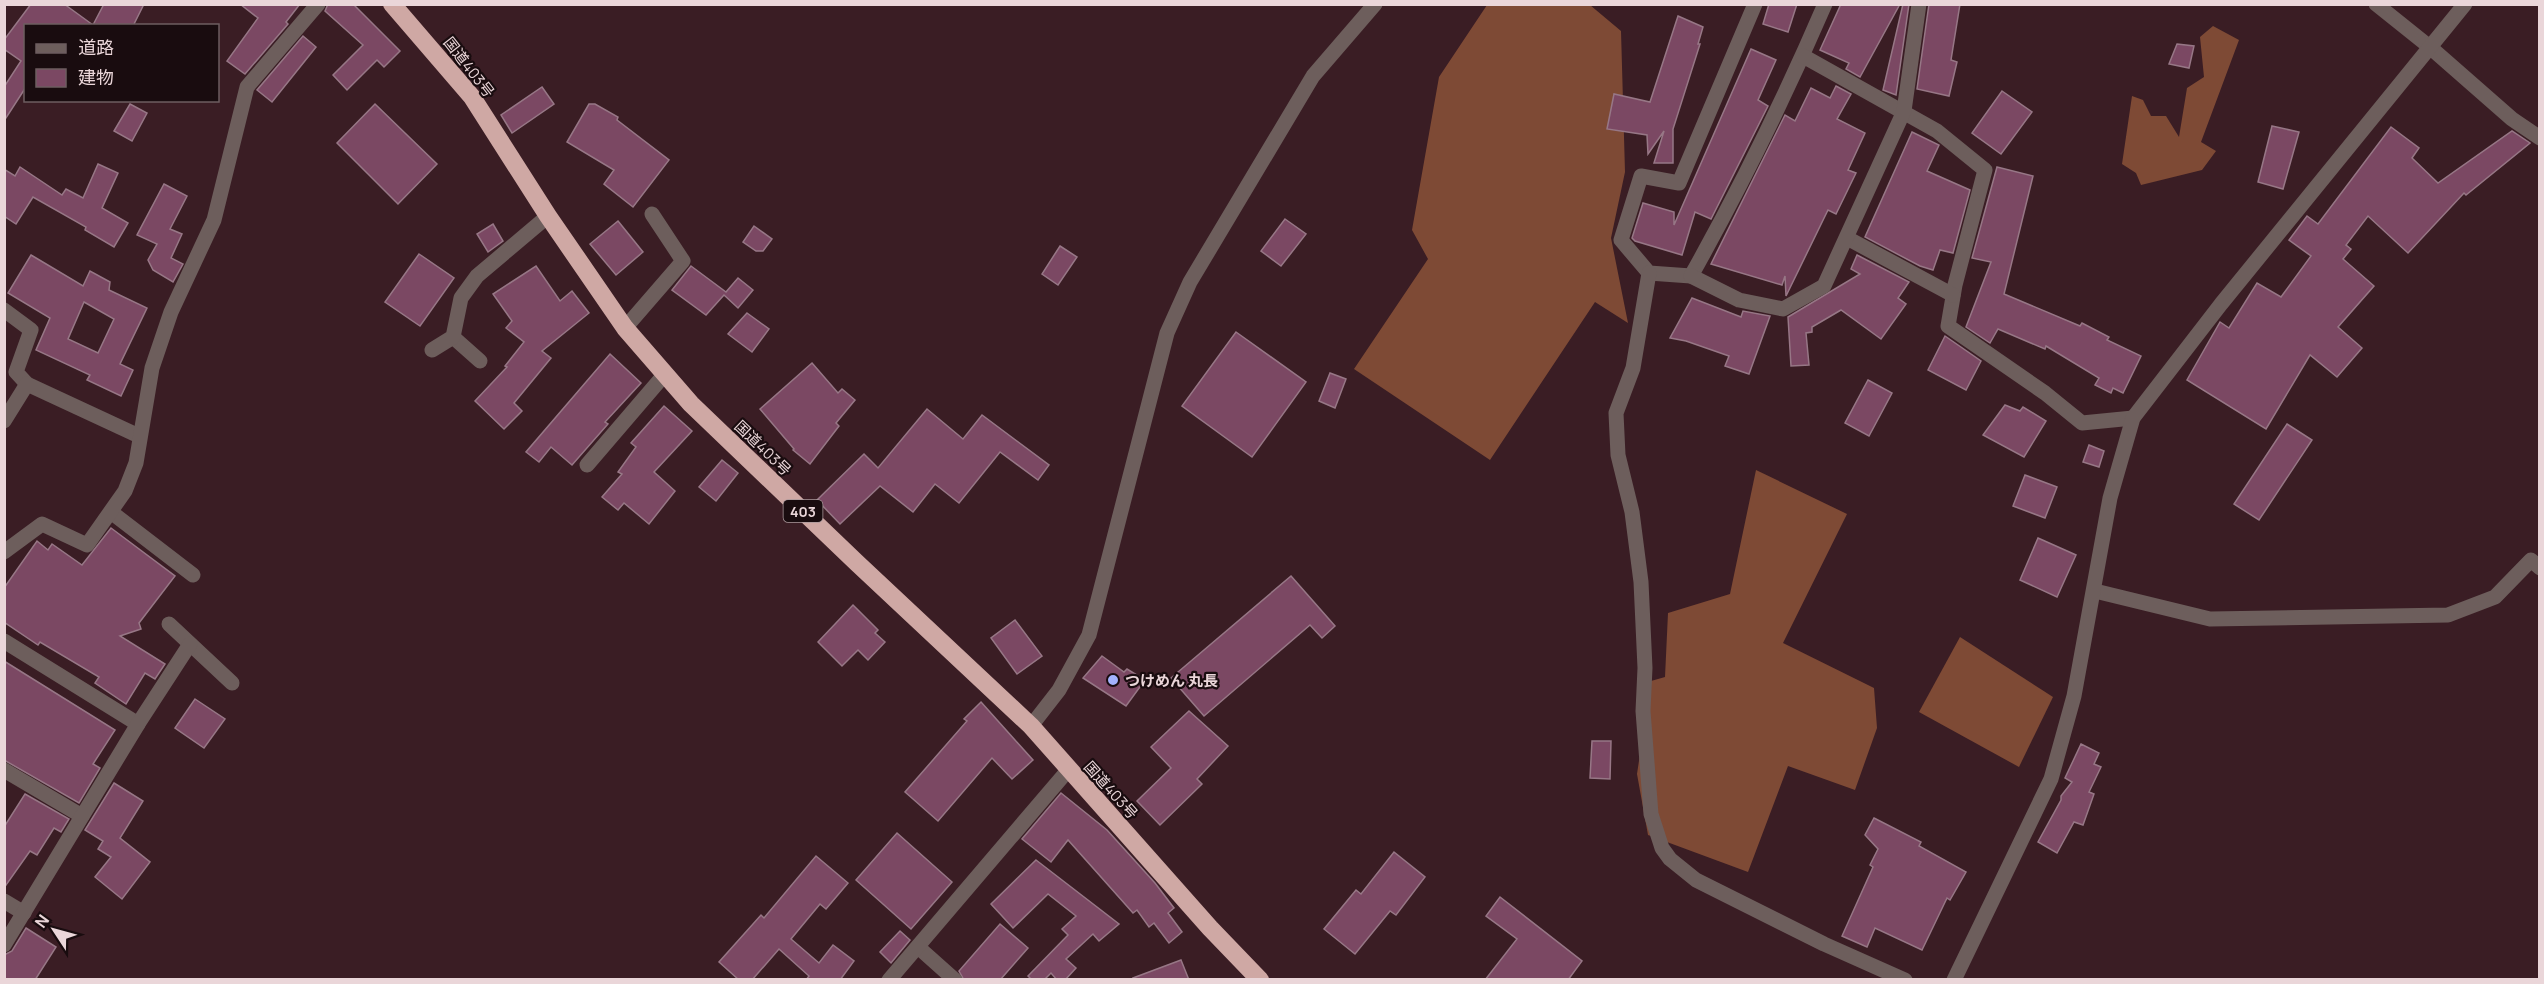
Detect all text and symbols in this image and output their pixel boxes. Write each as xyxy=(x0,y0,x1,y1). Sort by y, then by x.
legend xyxy=(24,24,219,102)
street label: 国道403号 xyxy=(439,32,499,102)
text: 道路 xyxy=(78,35,114,59)
text: 建物 xyxy=(78,65,114,89)
street label: 国道403号 xyxy=(730,416,796,480)
road number: 403 xyxy=(784,500,822,522)
place label: つけめん 丸長 xyxy=(1125,670,1218,691)
marker: つけめん 丸長 xyxy=(1106,673,1120,687)
street label: 国道403号 xyxy=(1079,756,1143,824)
north arrow xyxy=(24,900,84,960)
text: N xyxy=(30,910,54,932)

